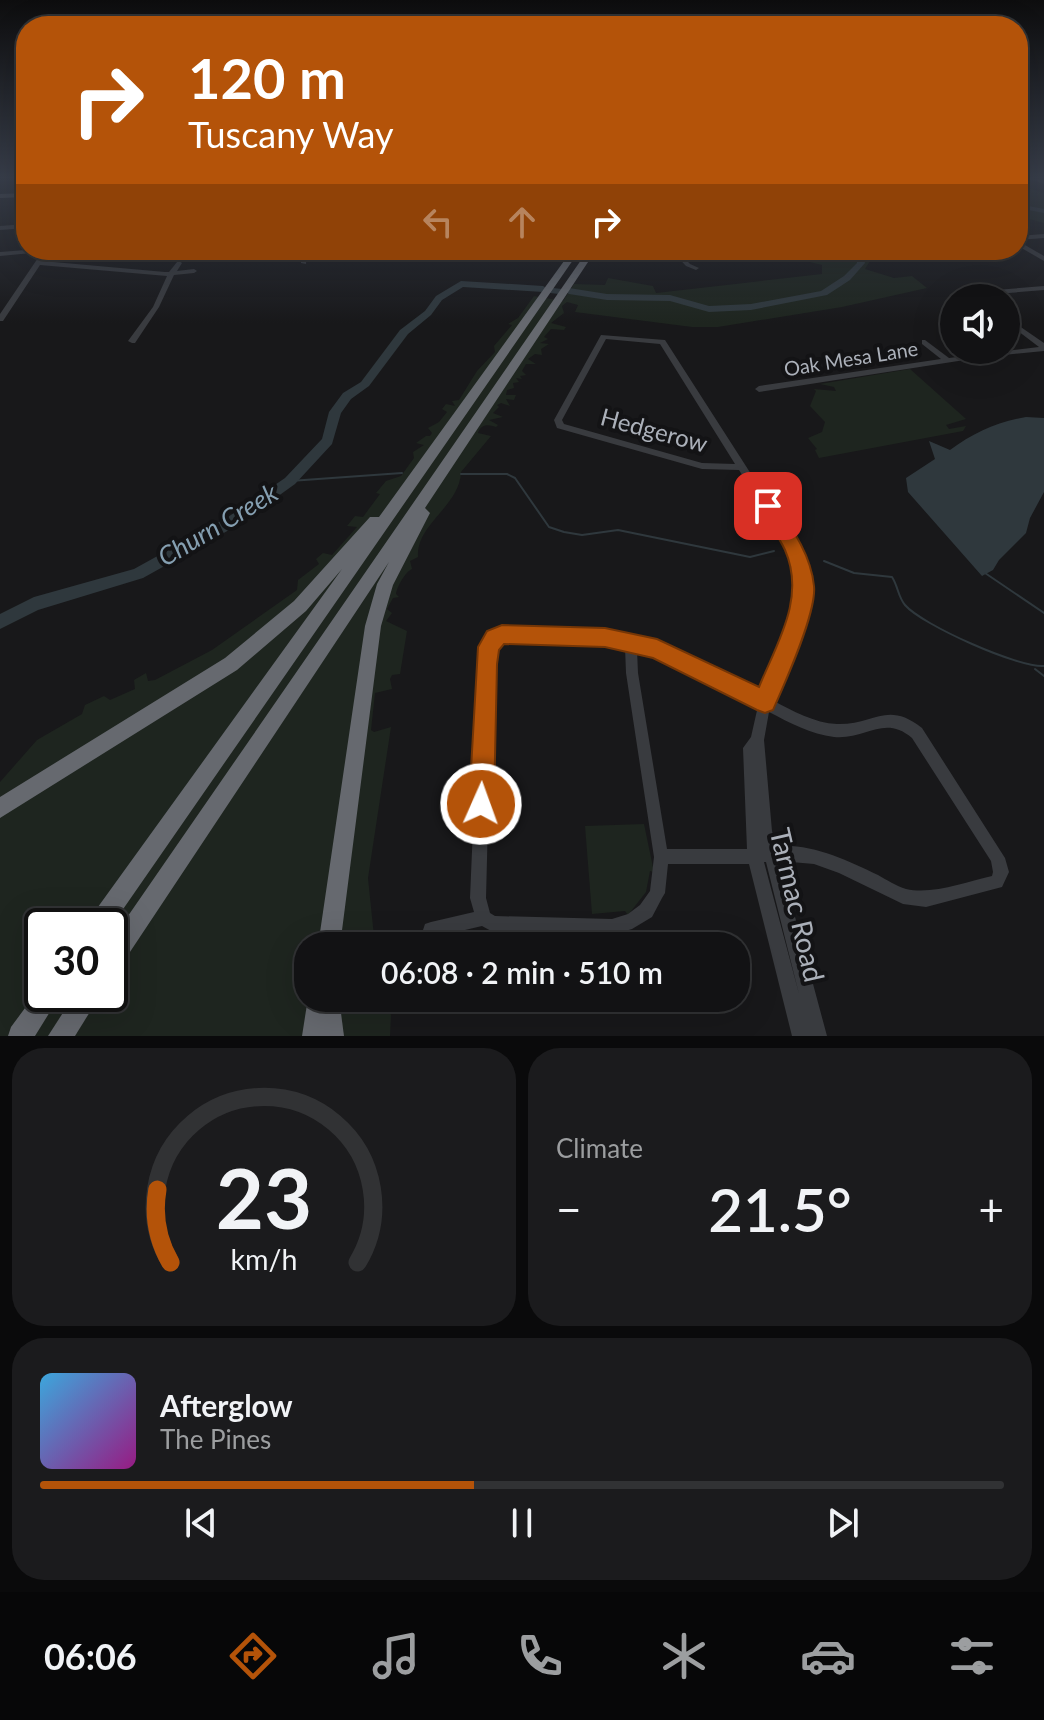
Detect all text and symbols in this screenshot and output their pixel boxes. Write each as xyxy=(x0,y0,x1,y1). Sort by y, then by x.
text: 120 m xyxy=(188,44,346,111)
icon: right xyxy=(56,48,160,152)
text: Tuscany Way xyxy=(188,112,394,156)
icon: left xyxy=(416,200,460,244)
icon: ahead xyxy=(500,200,544,244)
icon: right xyxy=(584,200,628,244)
map controls xyxy=(940,284,1020,364)
button: sound xyxy=(940,284,1020,364)
street label: Oak Mesa Lane xyxy=(782,336,920,380)
street label: Hedgerow xyxy=(598,401,711,458)
pin xyxy=(734,472,802,540)
water label: Churn Creek xyxy=(152,476,284,572)
icon: arrive xyxy=(746,484,790,528)
position arrow xyxy=(439,762,523,846)
street label: Tarmac Road xyxy=(764,824,832,985)
speed limit sign: 30 xyxy=(24,908,128,1012)
text: 06:08 · 2 min · 510 m xyxy=(381,954,663,990)
text: Climate xyxy=(556,1132,643,1164)
text: 23 xyxy=(216,1147,312,1247)
text: 21.5° xyxy=(708,1173,852,1245)
text: − xyxy=(556,1183,582,1235)
text: + xyxy=(978,1183,1004,1235)
text: km/h xyxy=(231,1242,297,1276)
text: Afterglow xyxy=(160,1387,293,1423)
text: The Pines xyxy=(160,1423,271,1455)
icon: previous xyxy=(179,1501,223,1545)
icon: pause xyxy=(500,1501,544,1545)
icon: next xyxy=(821,1501,865,1545)
icon: directions xyxy=(225,1628,281,1684)
icon: music xyxy=(368,1628,424,1684)
icon: phone xyxy=(512,1628,568,1684)
icon: climate xyxy=(656,1628,712,1684)
icon: car xyxy=(800,1628,856,1684)
icon: filters xyxy=(944,1628,1000,1684)
text: 06:06 xyxy=(44,1634,137,1678)

